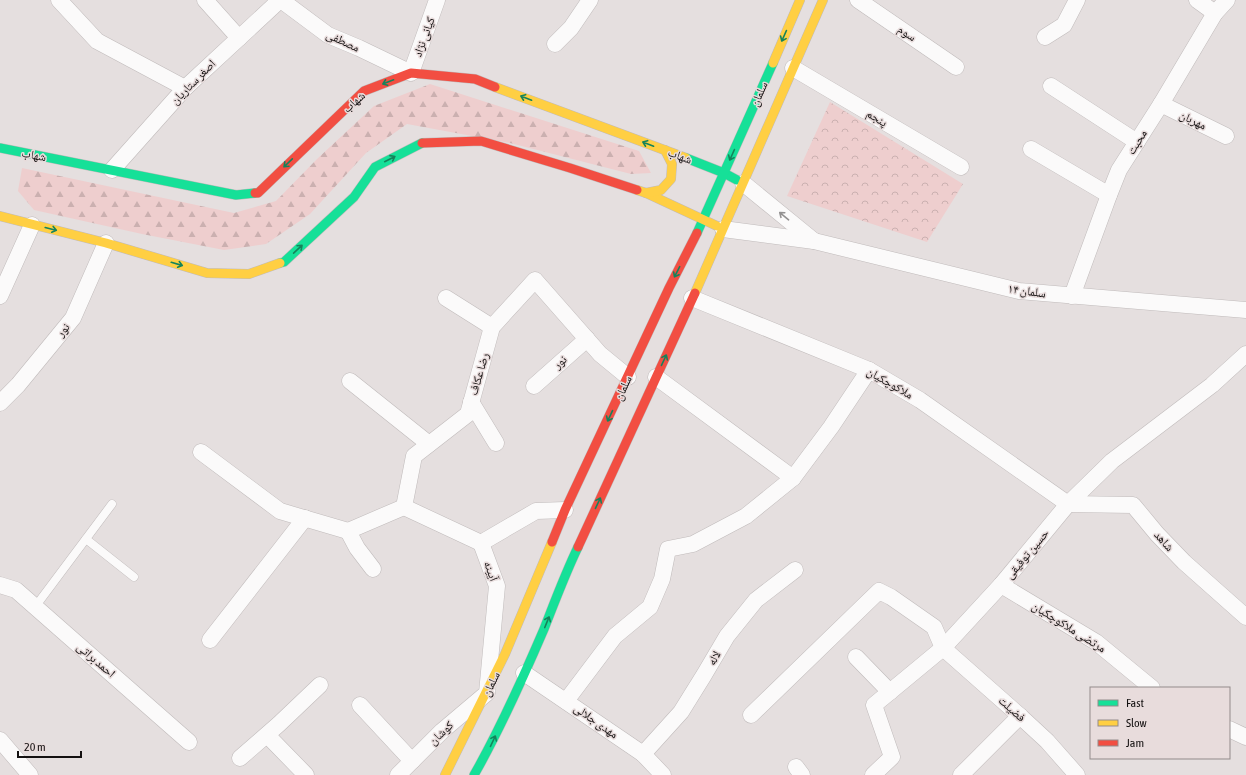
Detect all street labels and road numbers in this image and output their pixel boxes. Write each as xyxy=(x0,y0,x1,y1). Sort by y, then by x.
street label: کیانی نژاد xyxy=(410,15,438,59)
street label: سوم xyxy=(894,22,919,45)
street label: مصطفی xyxy=(324,27,362,55)
street label: اصغر ستاریان xyxy=(168,57,219,108)
street label: سلمان xyxy=(747,79,771,109)
street label: شهاب xyxy=(340,89,368,116)
street label: پنجم xyxy=(863,106,890,131)
street label: مهربان xyxy=(1177,108,1209,133)
street label: محبت xyxy=(1124,127,1150,157)
street label: شهاب xyxy=(666,145,694,167)
street label: شهاب xyxy=(20,146,48,165)
street label: سلمان ۱۴ xyxy=(1007,281,1047,301)
street label: نور xyxy=(53,320,73,340)
street label: رضا عکاف xyxy=(466,351,492,397)
street label: نور xyxy=(550,352,570,372)
street label: ملاکوچکیان xyxy=(864,364,916,402)
street label: سلمان xyxy=(611,373,635,403)
street label: حسین توفیقی xyxy=(1002,526,1052,582)
street label: شاهد xyxy=(1151,528,1177,554)
street label: آیینه xyxy=(481,559,501,584)
street label: مرتضی ملاکوچکیان xyxy=(1029,599,1109,656)
street label: احمد براتی xyxy=(74,640,118,681)
street label: لاله xyxy=(704,648,724,668)
street label: سلمان xyxy=(479,669,503,699)
street label: فضیلت xyxy=(995,693,1028,725)
street label: مهدی جلالی xyxy=(571,701,621,741)
street label: کوشان xyxy=(426,718,456,748)

